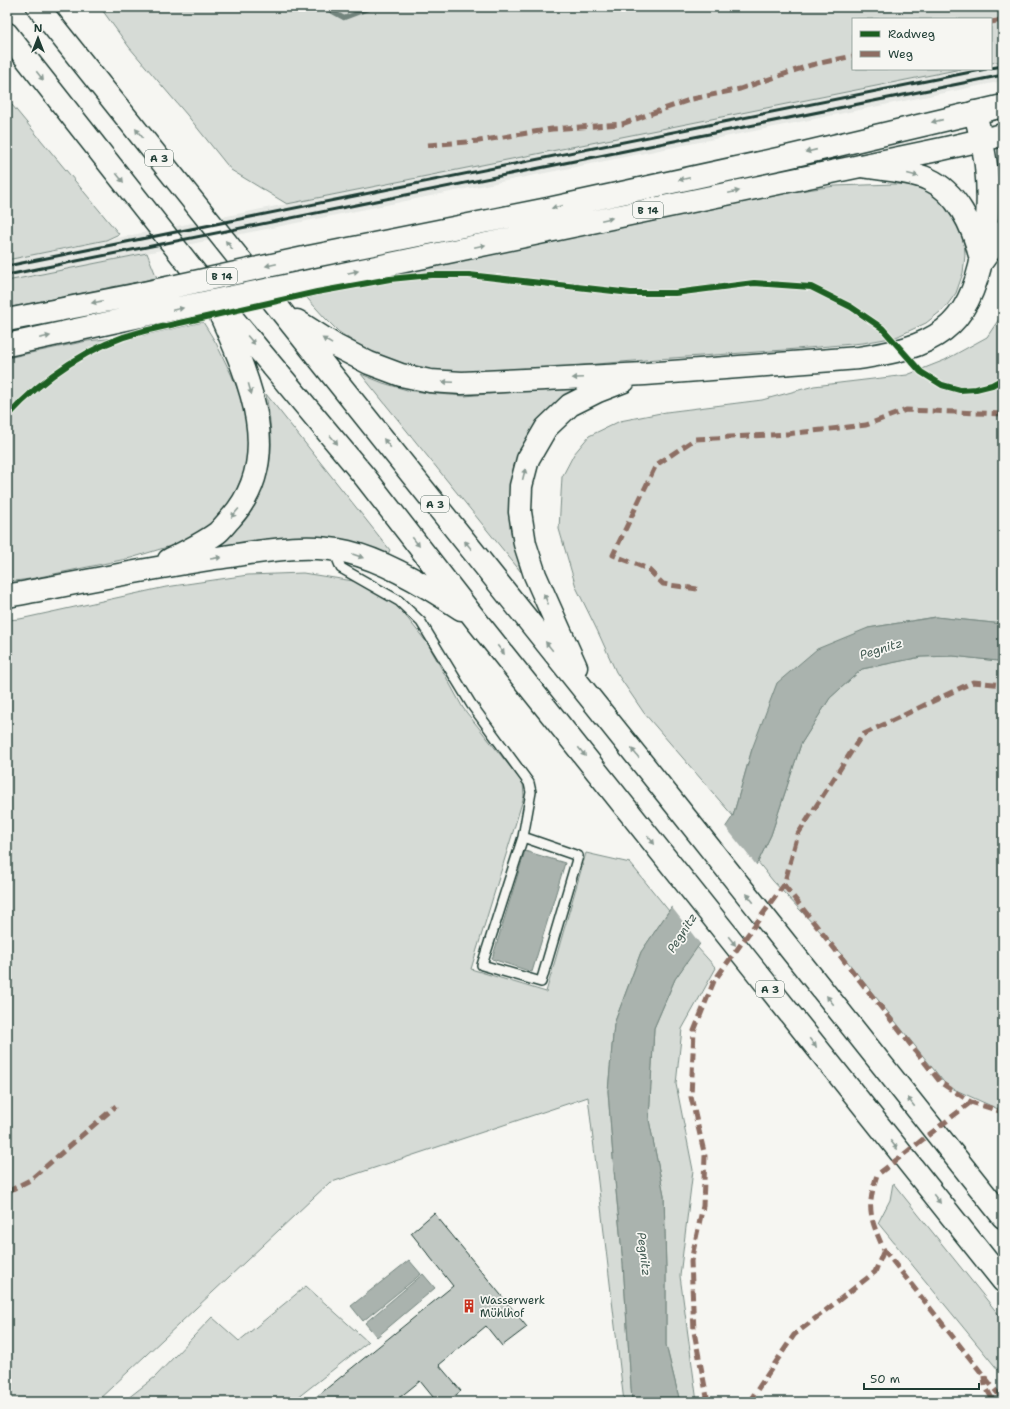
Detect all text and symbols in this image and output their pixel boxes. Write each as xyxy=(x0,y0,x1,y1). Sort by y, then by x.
north arrow xyxy=(18,18,58,58)
legend xyxy=(852,18,992,70)
text: N xyxy=(34,21,43,36)
text: Radweg xyxy=(888,26,935,42)
text: Weg xyxy=(888,46,913,62)
one-way arrow xyxy=(35,70,44,81)
one-way arrow xyxy=(931,119,944,125)
one-way arrow xyxy=(135,127,143,138)
one-way arrow xyxy=(805,149,817,155)
road number: A 3 xyxy=(145,150,173,166)
one-way arrow xyxy=(116,172,125,183)
one-way arrow xyxy=(907,172,919,178)
one-way arrow xyxy=(678,177,690,183)
one-way arrow xyxy=(728,189,740,195)
road number: B 14 xyxy=(633,202,663,218)
one-way arrow xyxy=(551,205,563,211)
one-way arrow xyxy=(601,215,613,221)
one-way arrow xyxy=(224,240,233,251)
one-way arrow xyxy=(474,242,486,248)
one-way arrow xyxy=(265,263,277,269)
road number: B 14 xyxy=(207,268,237,284)
one-way arrow xyxy=(346,269,359,275)
one-way arrow xyxy=(91,300,103,306)
one-way arrow xyxy=(172,305,185,311)
one-way arrow xyxy=(39,333,51,339)
one-way arrow xyxy=(247,335,256,346)
one-way arrow xyxy=(321,337,333,344)
one-way arrow xyxy=(572,374,584,381)
one-way arrow xyxy=(442,379,454,386)
one-way arrow xyxy=(247,383,253,395)
one-way arrow xyxy=(330,435,339,445)
one-way arrow xyxy=(383,438,391,449)
one-way arrow xyxy=(521,468,527,480)
road number: A 3 xyxy=(421,496,449,512)
one-way arrow xyxy=(231,507,240,518)
one-way arrow xyxy=(411,536,420,547)
one-way arrow xyxy=(464,539,472,550)
one-way arrow xyxy=(353,553,365,559)
one-way arrow xyxy=(210,555,222,561)
one-way arrow xyxy=(543,594,549,605)
water label: Pegnitz xyxy=(858,635,904,663)
one-way arrow xyxy=(545,641,554,652)
one-way arrow xyxy=(496,645,505,656)
one-way arrow xyxy=(577,747,586,758)
one-way arrow xyxy=(631,748,639,759)
one-way arrow xyxy=(647,834,656,845)
one-way arrow xyxy=(745,892,754,903)
water label: Pegnitz xyxy=(663,910,701,956)
one-way arrow xyxy=(728,936,736,947)
road number: A 3 xyxy=(756,981,784,997)
one-way arrow xyxy=(826,994,835,1005)
one-way arrow xyxy=(809,1038,817,1049)
one-way arrow xyxy=(907,1096,915,1107)
one-way arrow xyxy=(890,1139,898,1150)
one-way arrow xyxy=(933,1193,941,1204)
water label: Pegnitz xyxy=(633,1231,655,1277)
place label: Wasserwerk Mühlhof xyxy=(480,1293,545,1321)
building icon: Wasserwerk Mühlhof xyxy=(461,1298,477,1314)
scale bar xyxy=(864,1365,979,1391)
text: 50 m xyxy=(870,1371,900,1387)

